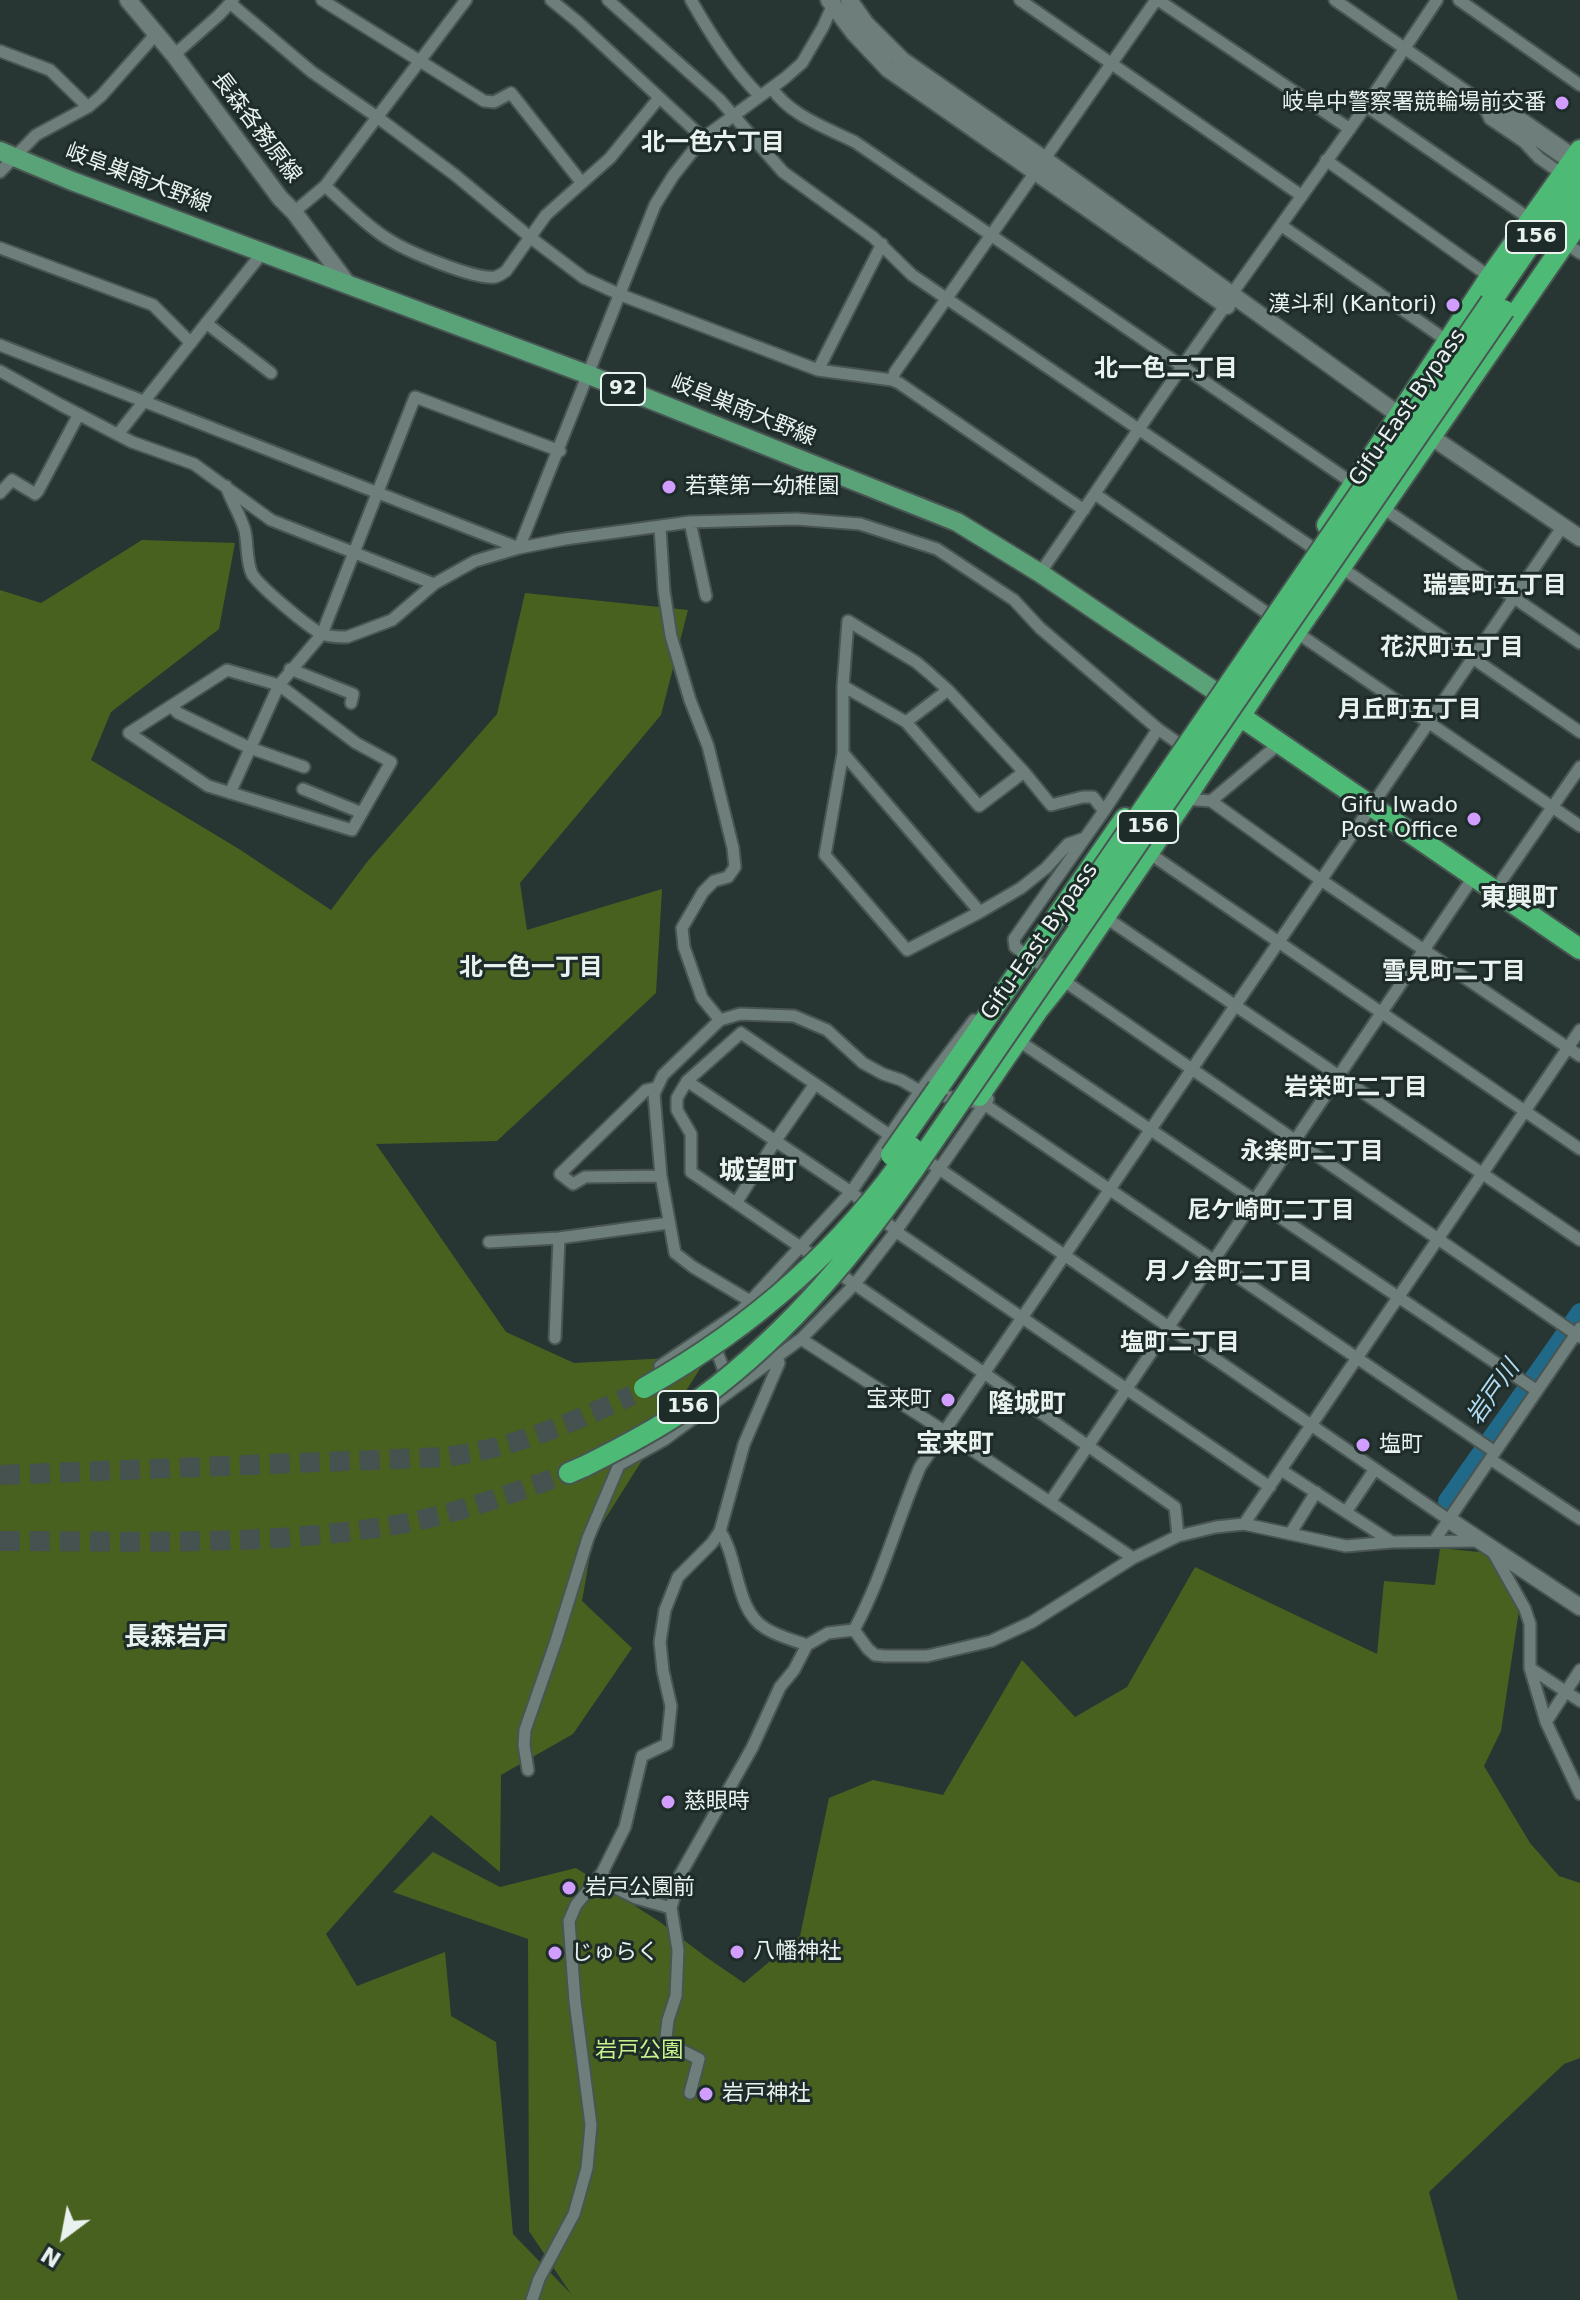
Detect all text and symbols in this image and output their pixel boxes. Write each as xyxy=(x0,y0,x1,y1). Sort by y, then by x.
street label: 長森各務原線 xyxy=(206,67,306,189)
place label: 岐阜中警察署競輪場前交番 xyxy=(1282,90,1546,116)
marker: 岐阜中警察署競輪場前交番 xyxy=(1553,94,1571,112)
district label: 北一色六丁目 xyxy=(641,130,785,158)
street label: 岐阜巣南大野線 xyxy=(61,139,215,219)
road number: 156 xyxy=(1506,221,1566,253)
place label: 漢斗利 (Kantori) xyxy=(1268,292,1437,318)
marker: 漢斗利 (Kantori) xyxy=(1444,296,1462,314)
street label: Gifu-East Bypass xyxy=(1344,324,1472,492)
district label: 北一色二丁目 xyxy=(1094,356,1238,384)
street label: 岐阜巣南大野線 xyxy=(667,370,819,452)
road number: 92 xyxy=(601,373,645,405)
place label: 若葉第一幼稚園 xyxy=(685,474,839,500)
marker: 若葉第一幼稚園 xyxy=(660,478,678,496)
district label: 瑞雲町五丁目 xyxy=(1423,573,1567,601)
district label: 花沢町五丁目 xyxy=(1380,635,1524,663)
district label: 月丘町五丁目 xyxy=(1338,697,1482,725)
place label: Gifu Iwado Post Office xyxy=(1341,793,1458,844)
marker: Gifu Iwado Post Office xyxy=(1465,810,1483,828)
road number: 156 xyxy=(1118,811,1178,843)
street label: Gifu-East Bypass xyxy=(976,858,1104,1026)
district label: 東興町 xyxy=(1480,883,1558,915)
district label: 北一色一丁目 xyxy=(459,955,603,983)
district label: 雪見町二丁目 xyxy=(1382,959,1526,987)
district label: 岩栄町二丁目 xyxy=(1284,1075,1428,1103)
district label: 永楽町二丁目 xyxy=(1240,1139,1384,1167)
district label: 城望町 xyxy=(719,1156,797,1188)
district label: 尼ケ崎町二丁目 xyxy=(1187,1198,1355,1226)
district label: 月ノ会町二丁目 xyxy=(1145,1259,1313,1287)
district label: 塩町二丁目 xyxy=(1120,1330,1240,1358)
water label: 岩戸川 xyxy=(1462,1355,1526,1431)
place label: 宝来町 xyxy=(866,1387,932,1413)
district label: 隆城町 xyxy=(988,1389,1066,1421)
road number: 156 xyxy=(658,1391,718,1423)
marker: 宝来町 xyxy=(939,1391,957,1409)
district label: 宝来町 xyxy=(916,1429,994,1461)
place label: 塩町 xyxy=(1379,1432,1423,1458)
marker: 塩町 xyxy=(1354,1436,1372,1454)
district label: 長森岩戸 xyxy=(124,1622,228,1654)
place label: 慈眼時 xyxy=(684,1789,750,1815)
marker: 慈眼時 xyxy=(659,1793,677,1811)
place label: 岩戸公園前 xyxy=(585,1875,695,1901)
marker: 岩戸公園前 xyxy=(560,1879,578,1897)
place label: 八幡神社 xyxy=(753,1939,841,1965)
place label: じゅらく xyxy=(571,1940,659,1966)
marker: 八幡神社 xyxy=(728,1943,746,1961)
marker: じゅらく xyxy=(546,1944,564,1962)
park label: 岩戸公園 xyxy=(595,2038,683,2064)
place label: 岩戸神社 xyxy=(722,2081,810,2107)
marker: 岩戸神社 xyxy=(697,2085,715,2103)
north arrow xyxy=(24,2196,104,2276)
text: N xyxy=(37,2241,65,2272)

